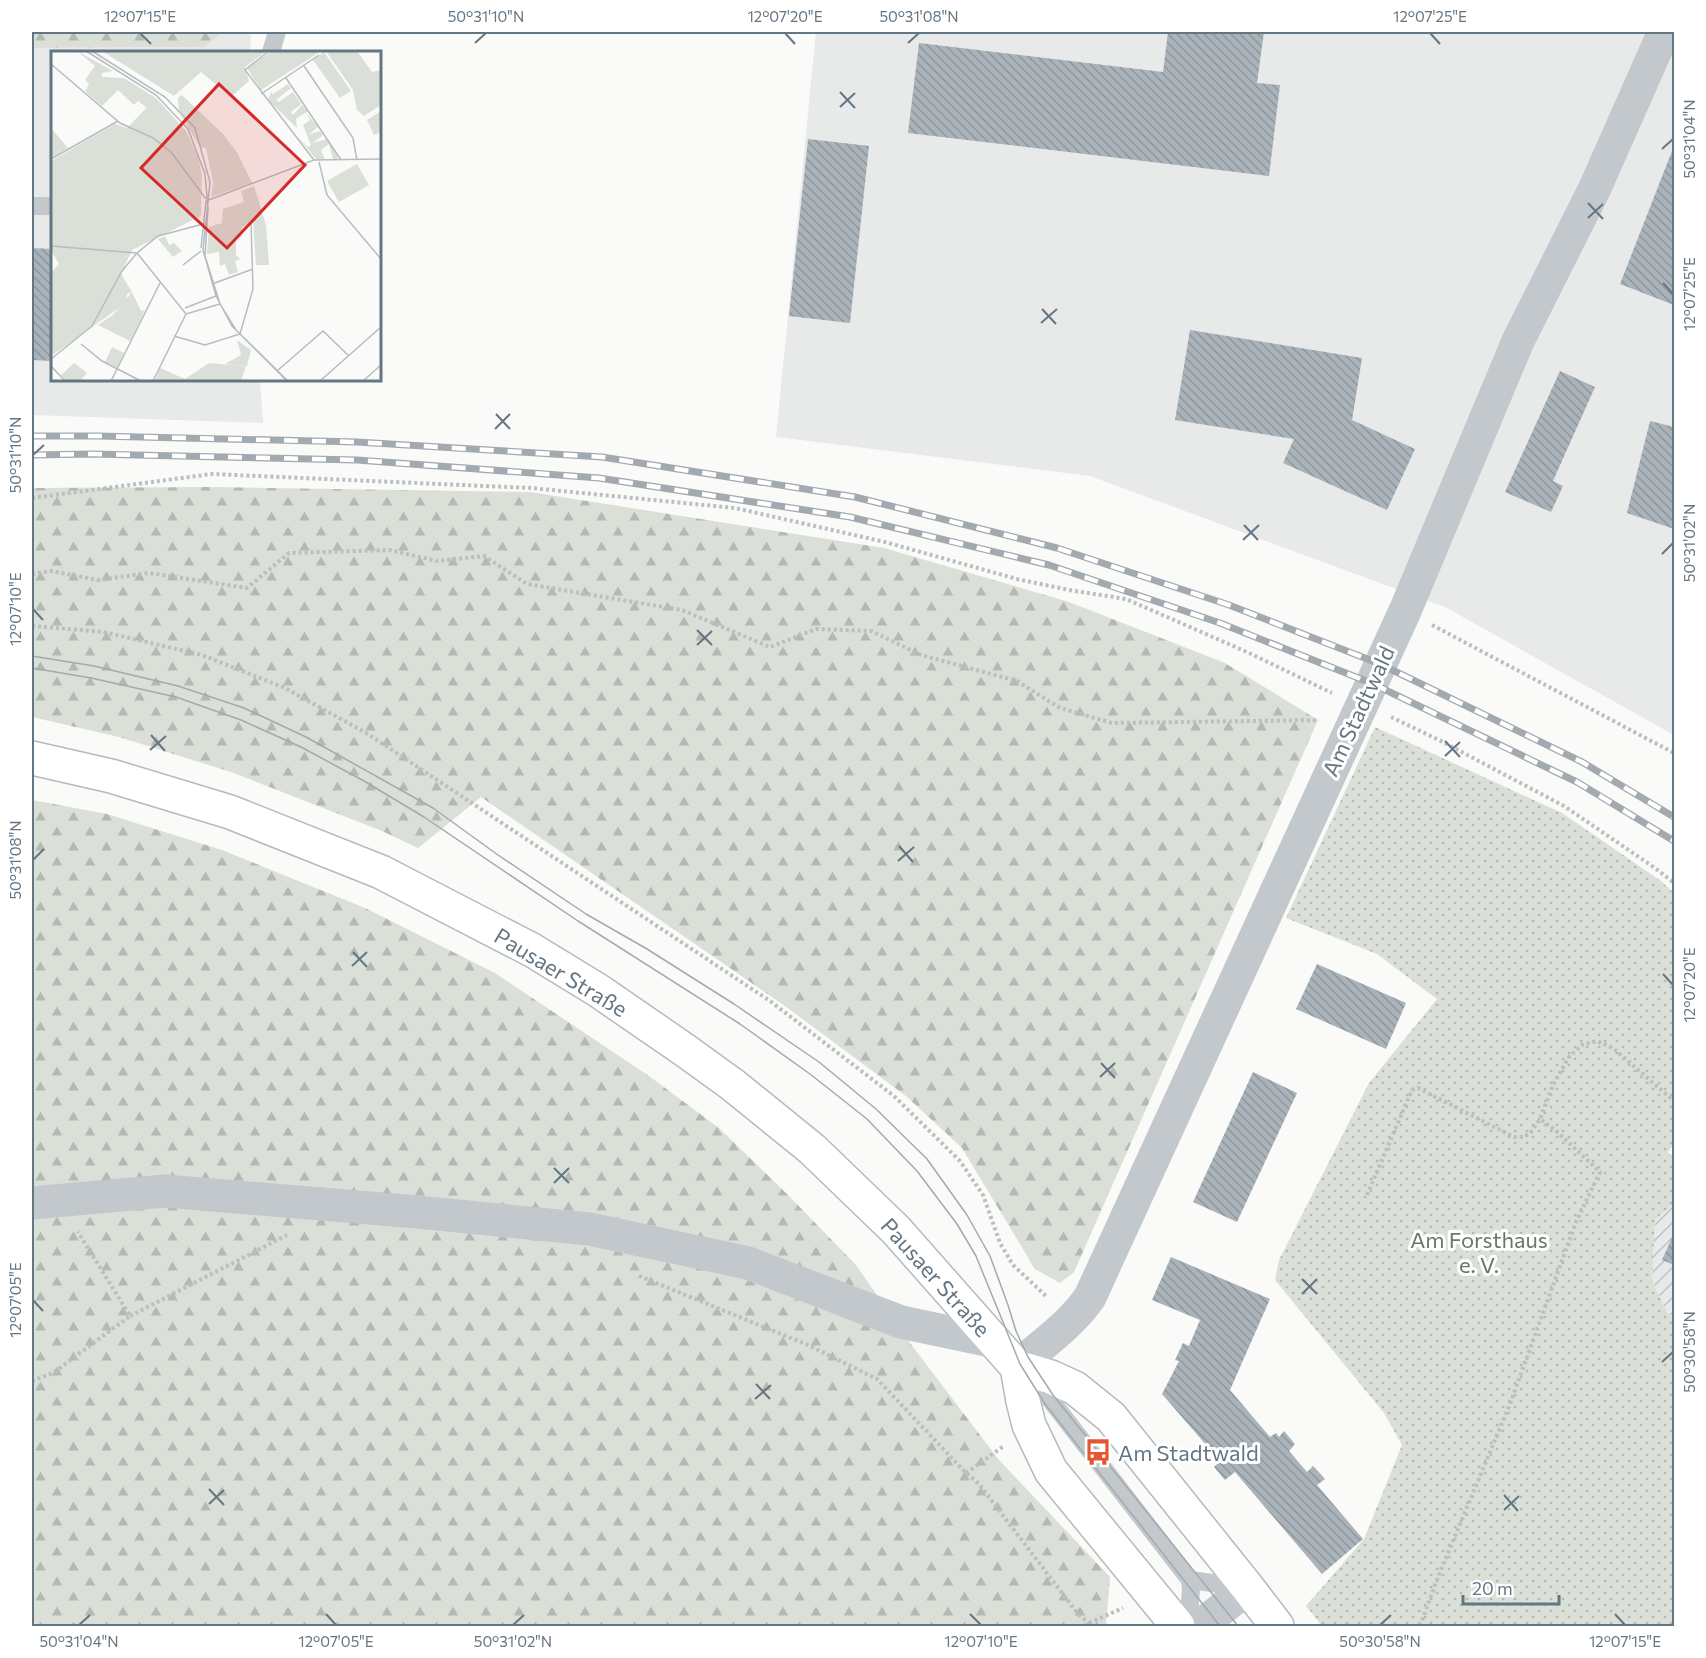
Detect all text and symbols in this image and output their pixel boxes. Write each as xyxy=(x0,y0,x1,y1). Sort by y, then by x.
text: 12°07'15"E xyxy=(104,7,176,25)
text: 50°31'10"N xyxy=(448,7,524,25)
text: 12°07'20"E xyxy=(747,7,823,25)
text: 50°31'08"N xyxy=(879,7,959,25)
text: 12°07'25"E xyxy=(1393,7,1467,25)
inset map xyxy=(51,51,381,381)
text: 50°31'04"N xyxy=(1680,99,1698,179)
text: 12°07'25"E xyxy=(1680,257,1698,331)
text: 50°31'10"N xyxy=(6,417,24,493)
text: 50°31'02"N xyxy=(1680,504,1698,582)
text: 12°07'10"E xyxy=(6,572,24,646)
street label: Am Stadtwald xyxy=(1316,642,1400,780)
text: 50°31'08"N xyxy=(6,820,24,900)
street label: Pausaer Straße xyxy=(490,922,632,1022)
text: 12°07'20"E xyxy=(1680,947,1698,1023)
street label: Pausaer Straße xyxy=(876,1212,996,1342)
park label: Am Forsthaus e. V. xyxy=(1410,1226,1548,1278)
text: 12°07'05"E xyxy=(6,1262,24,1338)
text: 50°30'58"N xyxy=(1680,1311,1698,1393)
bus stop icon: Am Stadtwald xyxy=(1083,1437,1113,1467)
place label: Am Stadtwald xyxy=(1118,1439,1259,1466)
scale bar xyxy=(1463,1568,1559,1606)
text: 20 m xyxy=(1472,1577,1513,1599)
text: 50°31'04"N xyxy=(39,1632,119,1650)
text: 12°07'05"E xyxy=(298,1632,374,1650)
text: 50°31'02"N xyxy=(474,1632,552,1650)
text: 12°07'10"E xyxy=(944,1632,1018,1650)
text: 50°30'58"N xyxy=(1339,1632,1421,1650)
text: 12°07'15"E xyxy=(1589,1632,1661,1650)

